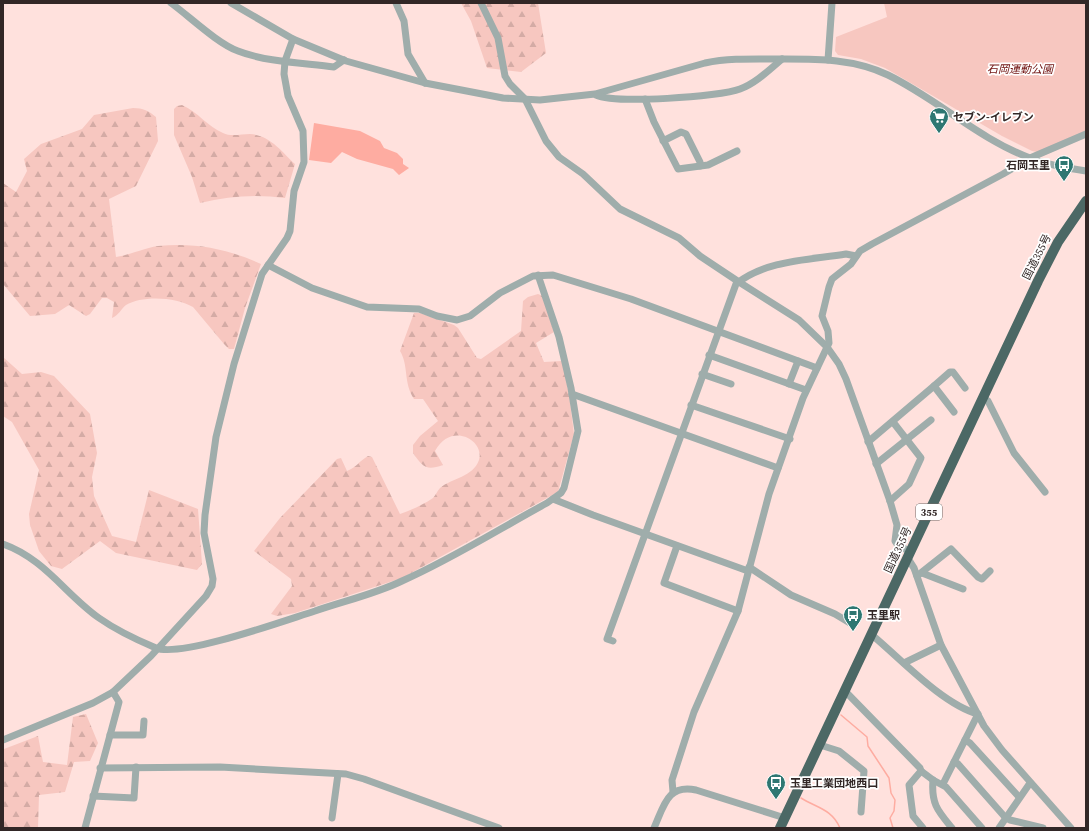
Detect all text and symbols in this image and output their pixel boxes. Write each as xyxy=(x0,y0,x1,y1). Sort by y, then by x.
park label: 石岡運動公園 xyxy=(987,62,1055,77)
supermarket icon: セブン-イレブン xyxy=(928,106,950,134)
place label: セブン-イレブン xyxy=(953,110,1034,125)
bus stop icon: 石岡玉里 xyxy=(1053,154,1075,182)
place label: 石岡玉里 xyxy=(1006,158,1050,173)
street label: 国道355号 xyxy=(1019,232,1055,282)
road number: 355 xyxy=(916,504,942,520)
street label: 国道355号 xyxy=(881,524,915,576)
bus stop icon: 玉里駅 xyxy=(842,604,864,632)
place label: 玉里駅 xyxy=(867,608,900,623)
bus stop icon: 玉里工業団地西口 xyxy=(765,772,787,800)
place label: 玉里工業団地西口 xyxy=(790,776,878,791)

